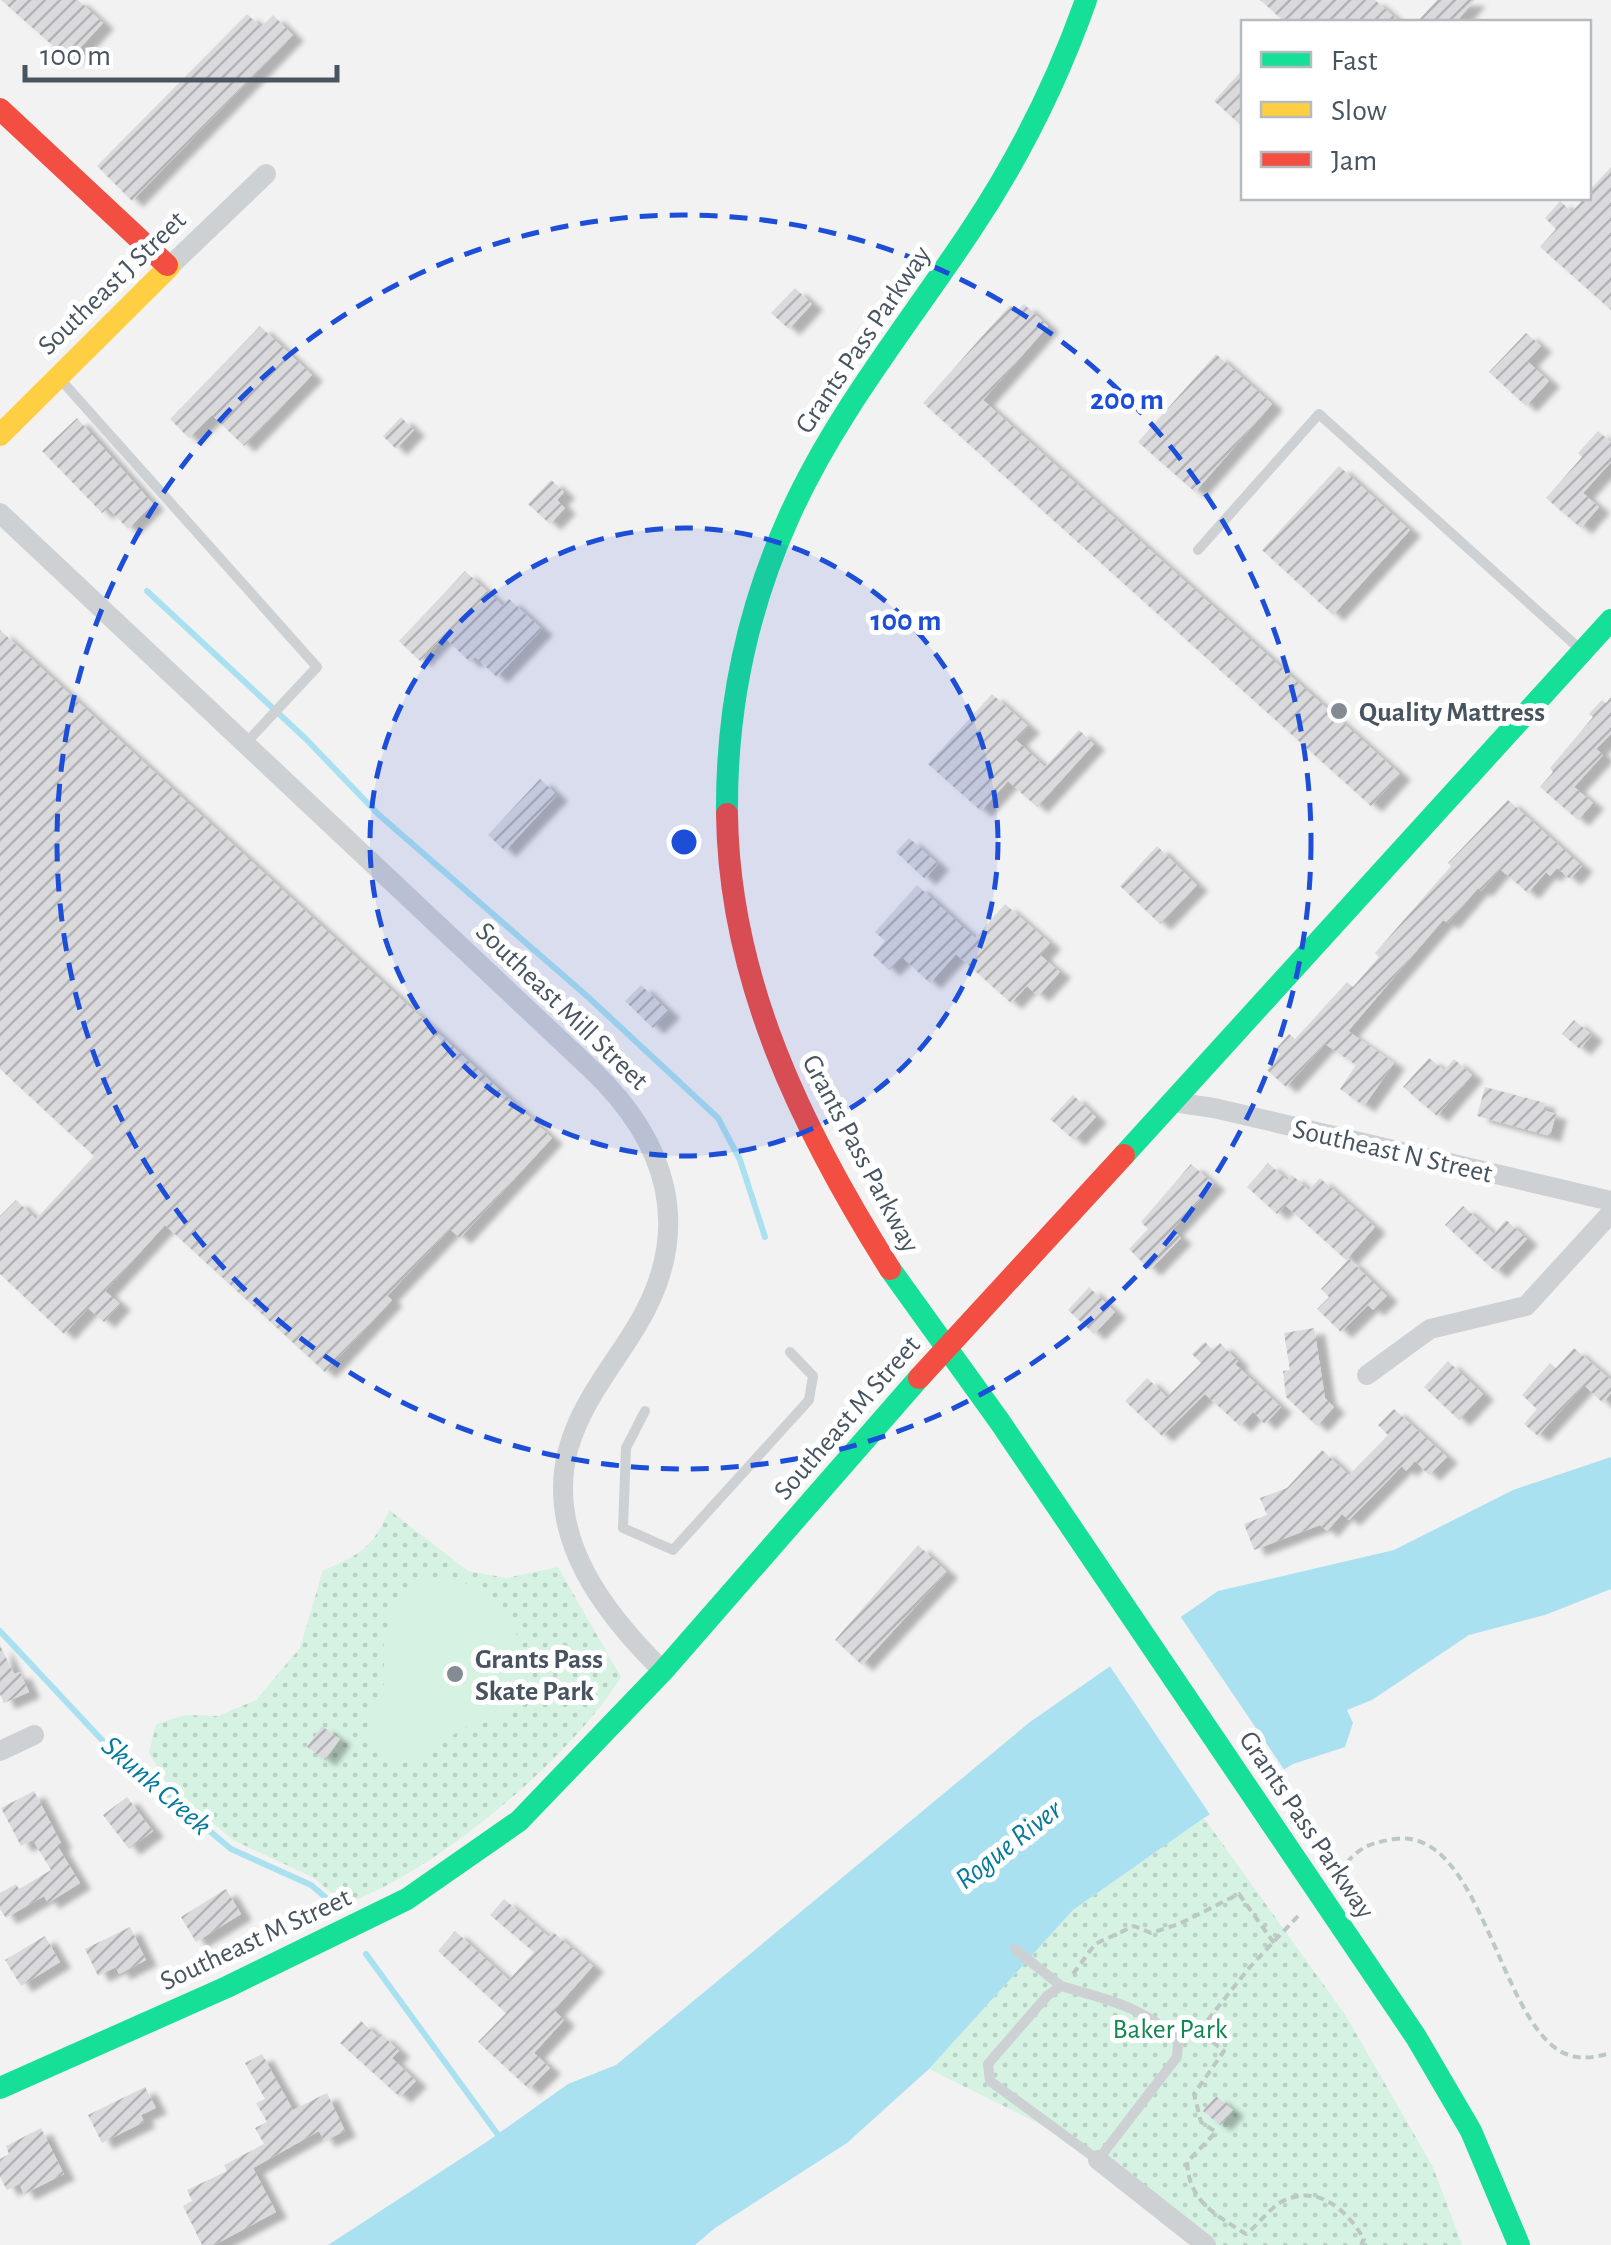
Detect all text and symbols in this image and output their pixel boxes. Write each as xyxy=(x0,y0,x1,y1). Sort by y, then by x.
scale bar xyxy=(25,20,338,82)
legend xyxy=(1241,20,1591,200)
text: 100 m xyxy=(40,41,111,71)
text: Fast xyxy=(1331,46,1378,76)
text: Slow xyxy=(1331,96,1387,126)
text: Jam xyxy=(1331,146,1377,176)
street label: Southeast J Street xyxy=(33,206,192,361)
street label: Grants Pass Parkway xyxy=(791,241,937,439)
text: 200 m xyxy=(1090,385,1164,415)
text: 100 m xyxy=(871,606,941,636)
place label: Quality Mattress xyxy=(1359,699,1545,727)
marker: Quality Mattress xyxy=(1328,700,1350,722)
centre of rings xyxy=(666,824,702,860)
street label: Southeast Mill Street xyxy=(470,917,653,1095)
street label: Grants Pass Parkway xyxy=(796,1050,924,1257)
street label: Southeast N Street xyxy=(1290,1115,1495,1189)
street label: Southeast M Street xyxy=(769,1331,926,1505)
place label: Grants Pass Skate Park xyxy=(475,1646,603,1706)
marker: Grants Pass Skate Park xyxy=(444,1663,466,1685)
street label: Grants Pass Parkway xyxy=(1233,1726,1379,1924)
water label: Skunk Creek xyxy=(96,1730,217,1841)
water label: Rogue River xyxy=(950,1794,1068,1895)
street label: Southeast M Street xyxy=(156,1883,355,1996)
park label: Baker Park xyxy=(1112,2016,1228,2044)

